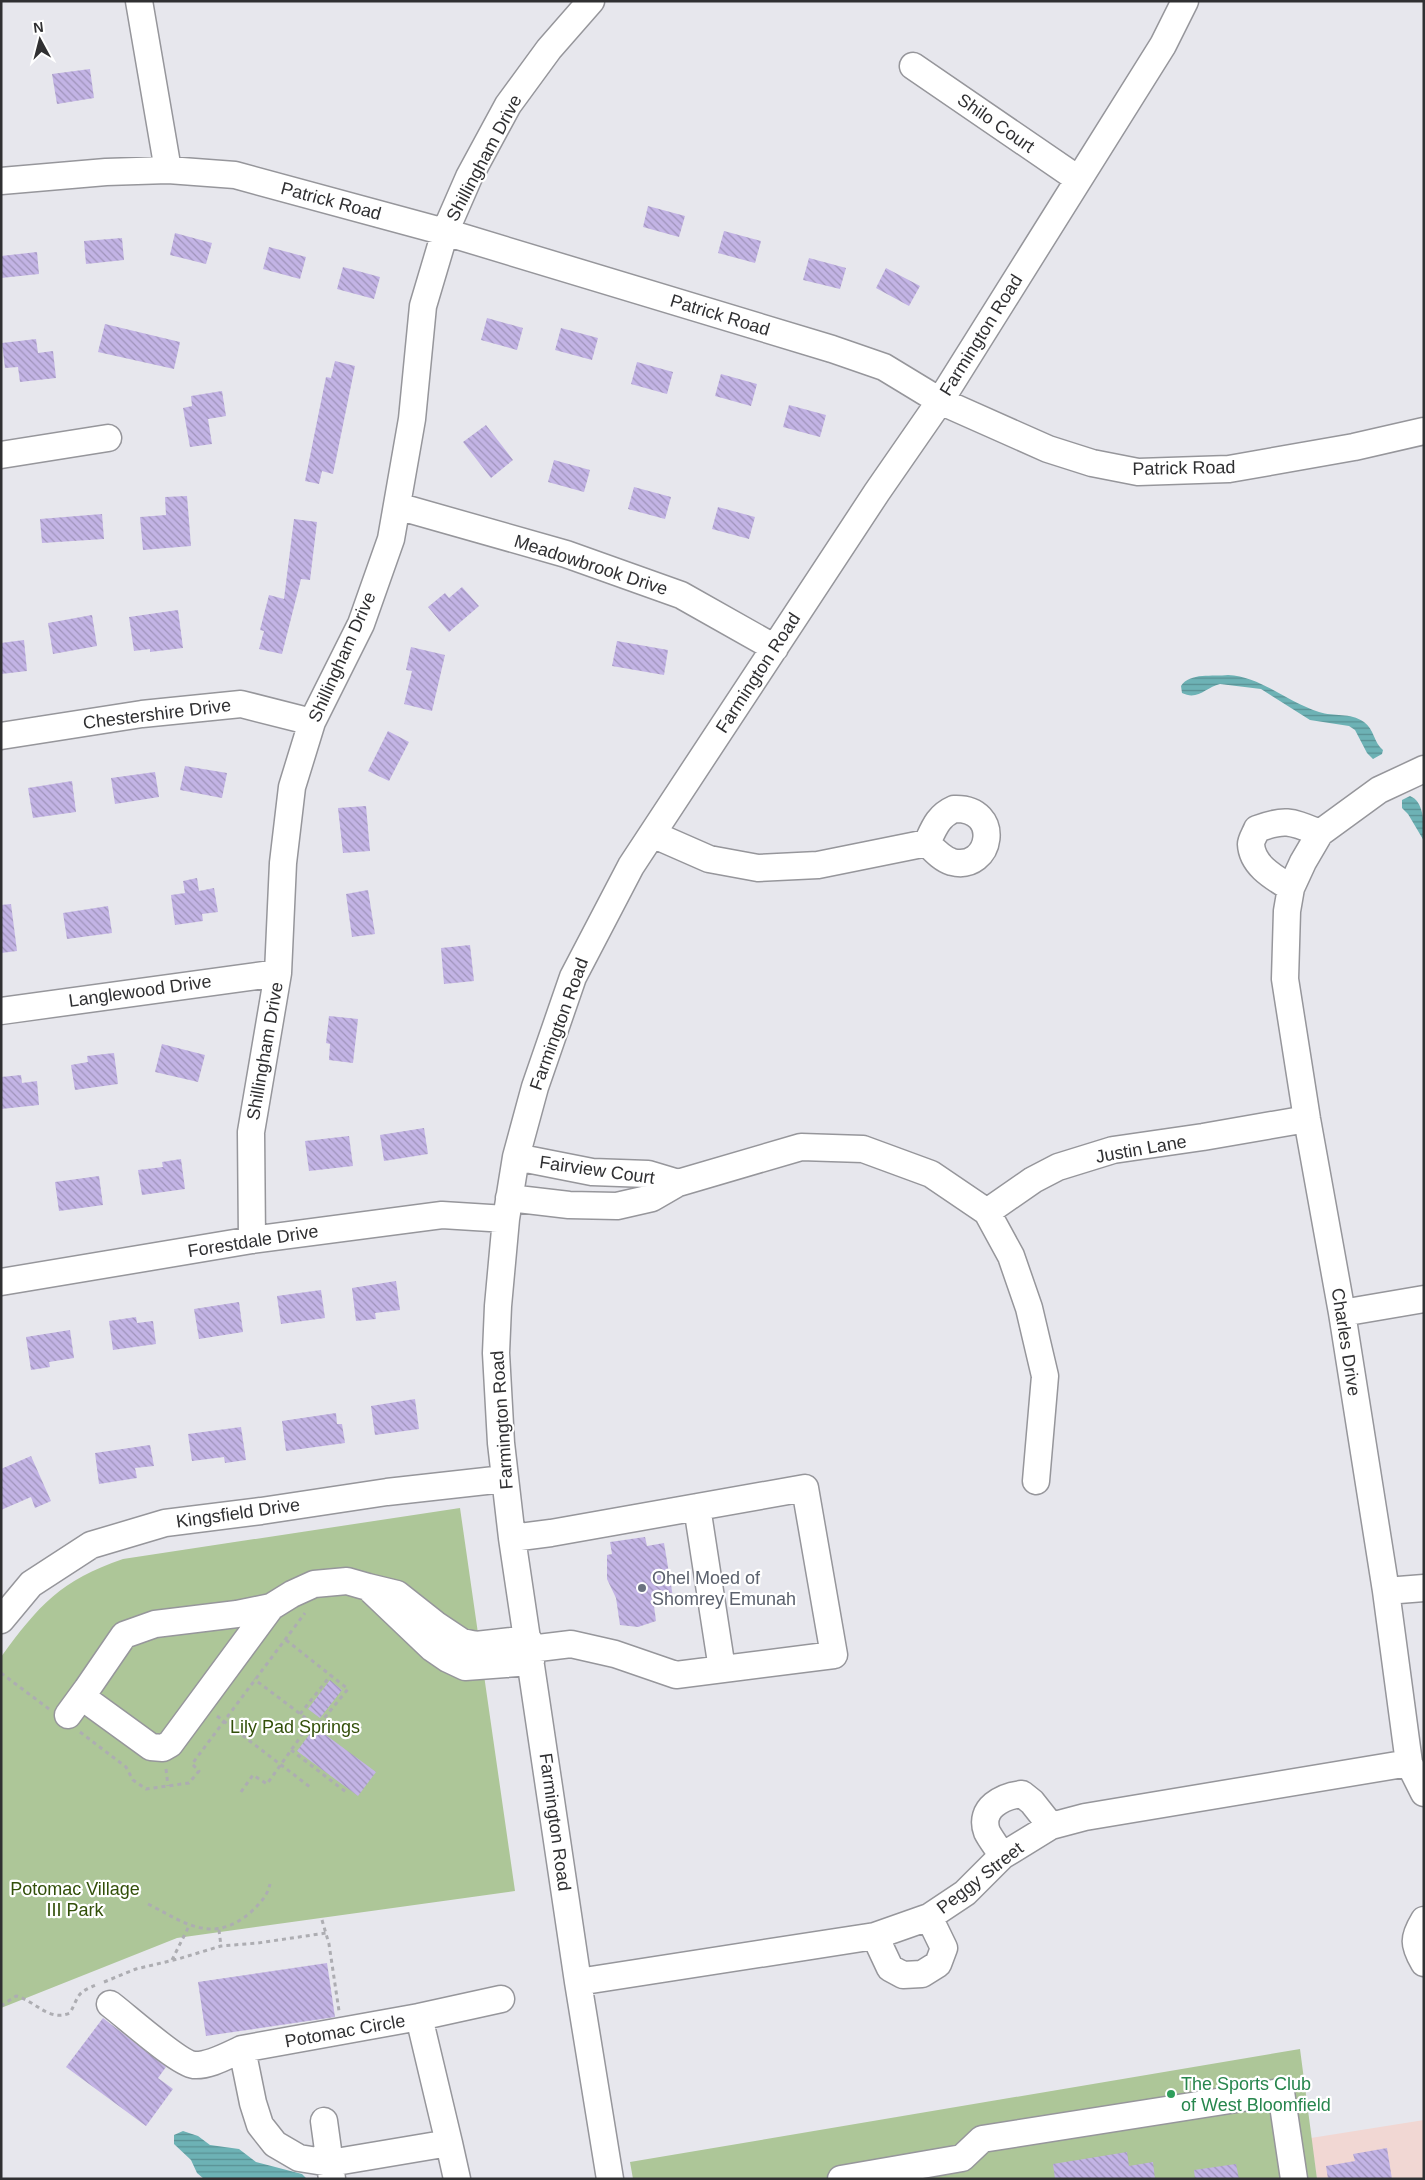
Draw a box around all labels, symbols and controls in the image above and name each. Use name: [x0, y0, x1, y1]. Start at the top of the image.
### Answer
north arrow: [15, 15, 65, 65]
text: N: [32, 19, 44, 36]
street label: Shilo Court: [954, 89, 1038, 157]
street label: Shillingham Drive: [442, 91, 526, 225]
street label: Patrick Road: [279, 178, 383, 224]
street label: Farmington Road: [936, 271, 1026, 399]
street label: Patrick Road: [668, 290, 772, 340]
street label: Patrick Road: [1132, 457, 1236, 479]
street label: Meadowbrook Drive: [512, 531, 670, 599]
street label: Shillingham Drive: [304, 589, 380, 725]
street label: Farmington Road: [712, 609, 804, 737]
street label: Chestershire Drive: [82, 695, 232, 733]
street label: Farmington Road: [526, 955, 592, 1093]
street label: Langlewood Drive: [67, 971, 213, 1011]
street label: Shillingham Drive: [243, 980, 287, 1122]
street label: Justin Lane: [1094, 1131, 1188, 1167]
street label: Fairview Court: [538, 1152, 656, 1188]
street label: Forestdale Drive: [186, 1221, 320, 1261]
street label: Charles Drive: [1328, 1287, 1364, 1397]
street label: Farmington Road: [487, 1350, 517, 1490]
street label: Kingsfield Drive: [175, 1494, 301, 1532]
place label: Ohel Moed of Shomrey Emunah: [652, 1568, 796, 1609]
marker: Ohel Moed of Shomrey Emunah: [636, 1582, 648, 1594]
park label: Lily Pad Springs: [230, 1717, 360, 1737]
street label: Farmington Road: [535, 1752, 575, 1892]
street label: Peggy Street: [933, 1838, 1027, 1918]
park label: Potomac Village III Park: [10, 1879, 140, 1920]
street label: Potomac Circle: [283, 2011, 407, 2051]
place label: The Sports Club of West Bloomfield: [1181, 2074, 1331, 2115]
marker: The Sports Club of West Bloomfield: [1165, 2088, 1177, 2100]

